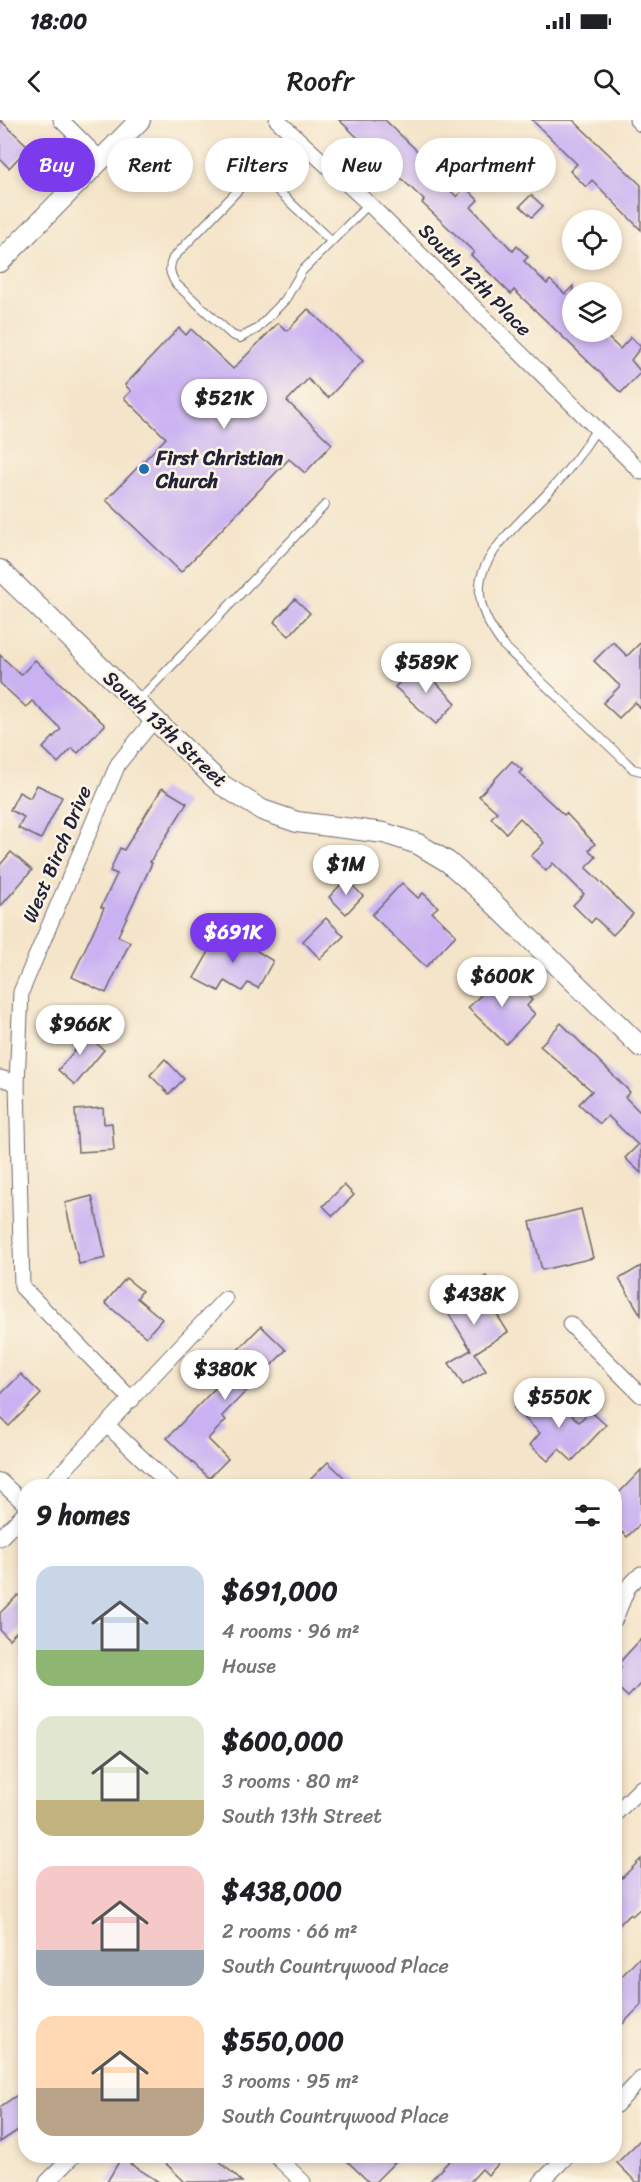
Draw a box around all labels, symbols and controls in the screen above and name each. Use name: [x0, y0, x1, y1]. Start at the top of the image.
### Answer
text: 18:00: [30, 2, 87, 41]
text: Roofr: [287, 57, 354, 105]
icon: back: [18, 65, 51, 98]
icon: search: [590, 65, 623, 98]
chip: Buy: [18, 138, 95, 192]
chip: Rent: [107, 138, 193, 192]
chip: Filters: [205, 138, 309, 192]
chip: New: [321, 138, 403, 192]
chip: Apartment: [415, 138, 556, 192]
map controls: [562, 210, 622, 342]
button: locate: [562, 210, 622, 270]
street label: South 12th Place: [410, 215, 540, 345]
button: layers: [562, 282, 622, 342]
pin: $521K: [182, 379, 266, 430]
text: $521K: [195, 381, 253, 416]
place label: First Christian Church: [155, 441, 283, 499]
marker: First Christian Church: [137, 462, 151, 476]
pin: $589K: [384, 643, 468, 694]
text: $589K: [395, 645, 457, 680]
street label: South 13th Street: [95, 662, 236, 797]
street label: West Birch Drive: [12, 780, 102, 928]
pin: $1M: [317, 845, 375, 896]
text: $1M: [327, 847, 365, 882]
pin: $691K: [191, 913, 275, 964]
text: $691K: [204, 915, 262, 950]
pin: $600K: [460, 957, 544, 1008]
text: $600K: [471, 959, 533, 994]
pin: $966K: [38, 1005, 122, 1056]
text: $966K: [50, 1007, 110, 1042]
pin: $438K: [432, 1275, 516, 1326]
text: $438K: [443, 1277, 505, 1312]
pin: $380K: [183, 1350, 267, 1401]
text: $380K: [194, 1352, 256, 1387]
pin: $550K: [517, 1378, 601, 1429]
text: $550K: [528, 1380, 590, 1415]
text: 9 homes: [36, 1492, 130, 1538]
icon: filters: [571, 1499, 604, 1532]
text: $691,000: [222, 1568, 338, 1614]
icon: home: [84, 1590, 156, 1662]
text: 4 rooms · 96 m²: [222, 1614, 360, 1649]
text: House: [222, 1649, 276, 1684]
text: $600,000: [222, 1718, 343, 1764]
icon: home: [84, 1740, 156, 1812]
text: 3 rooms · 80 m²: [222, 1764, 359, 1799]
text: South 13th Street: [222, 1799, 382, 1834]
text: $438,000: [222, 1868, 342, 1914]
icon: home: [84, 1890, 156, 1962]
text: 2 rooms · 66 m²: [222, 1914, 358, 1949]
text: South Countrywood Place: [222, 1949, 449, 1984]
text: $550,000: [222, 2018, 344, 2064]
icon: home: [84, 2040, 156, 2112]
text: 3 rooms · 95 m²: [222, 2064, 359, 2099]
text: South Countrywood Place: [222, 2099, 449, 2134]

